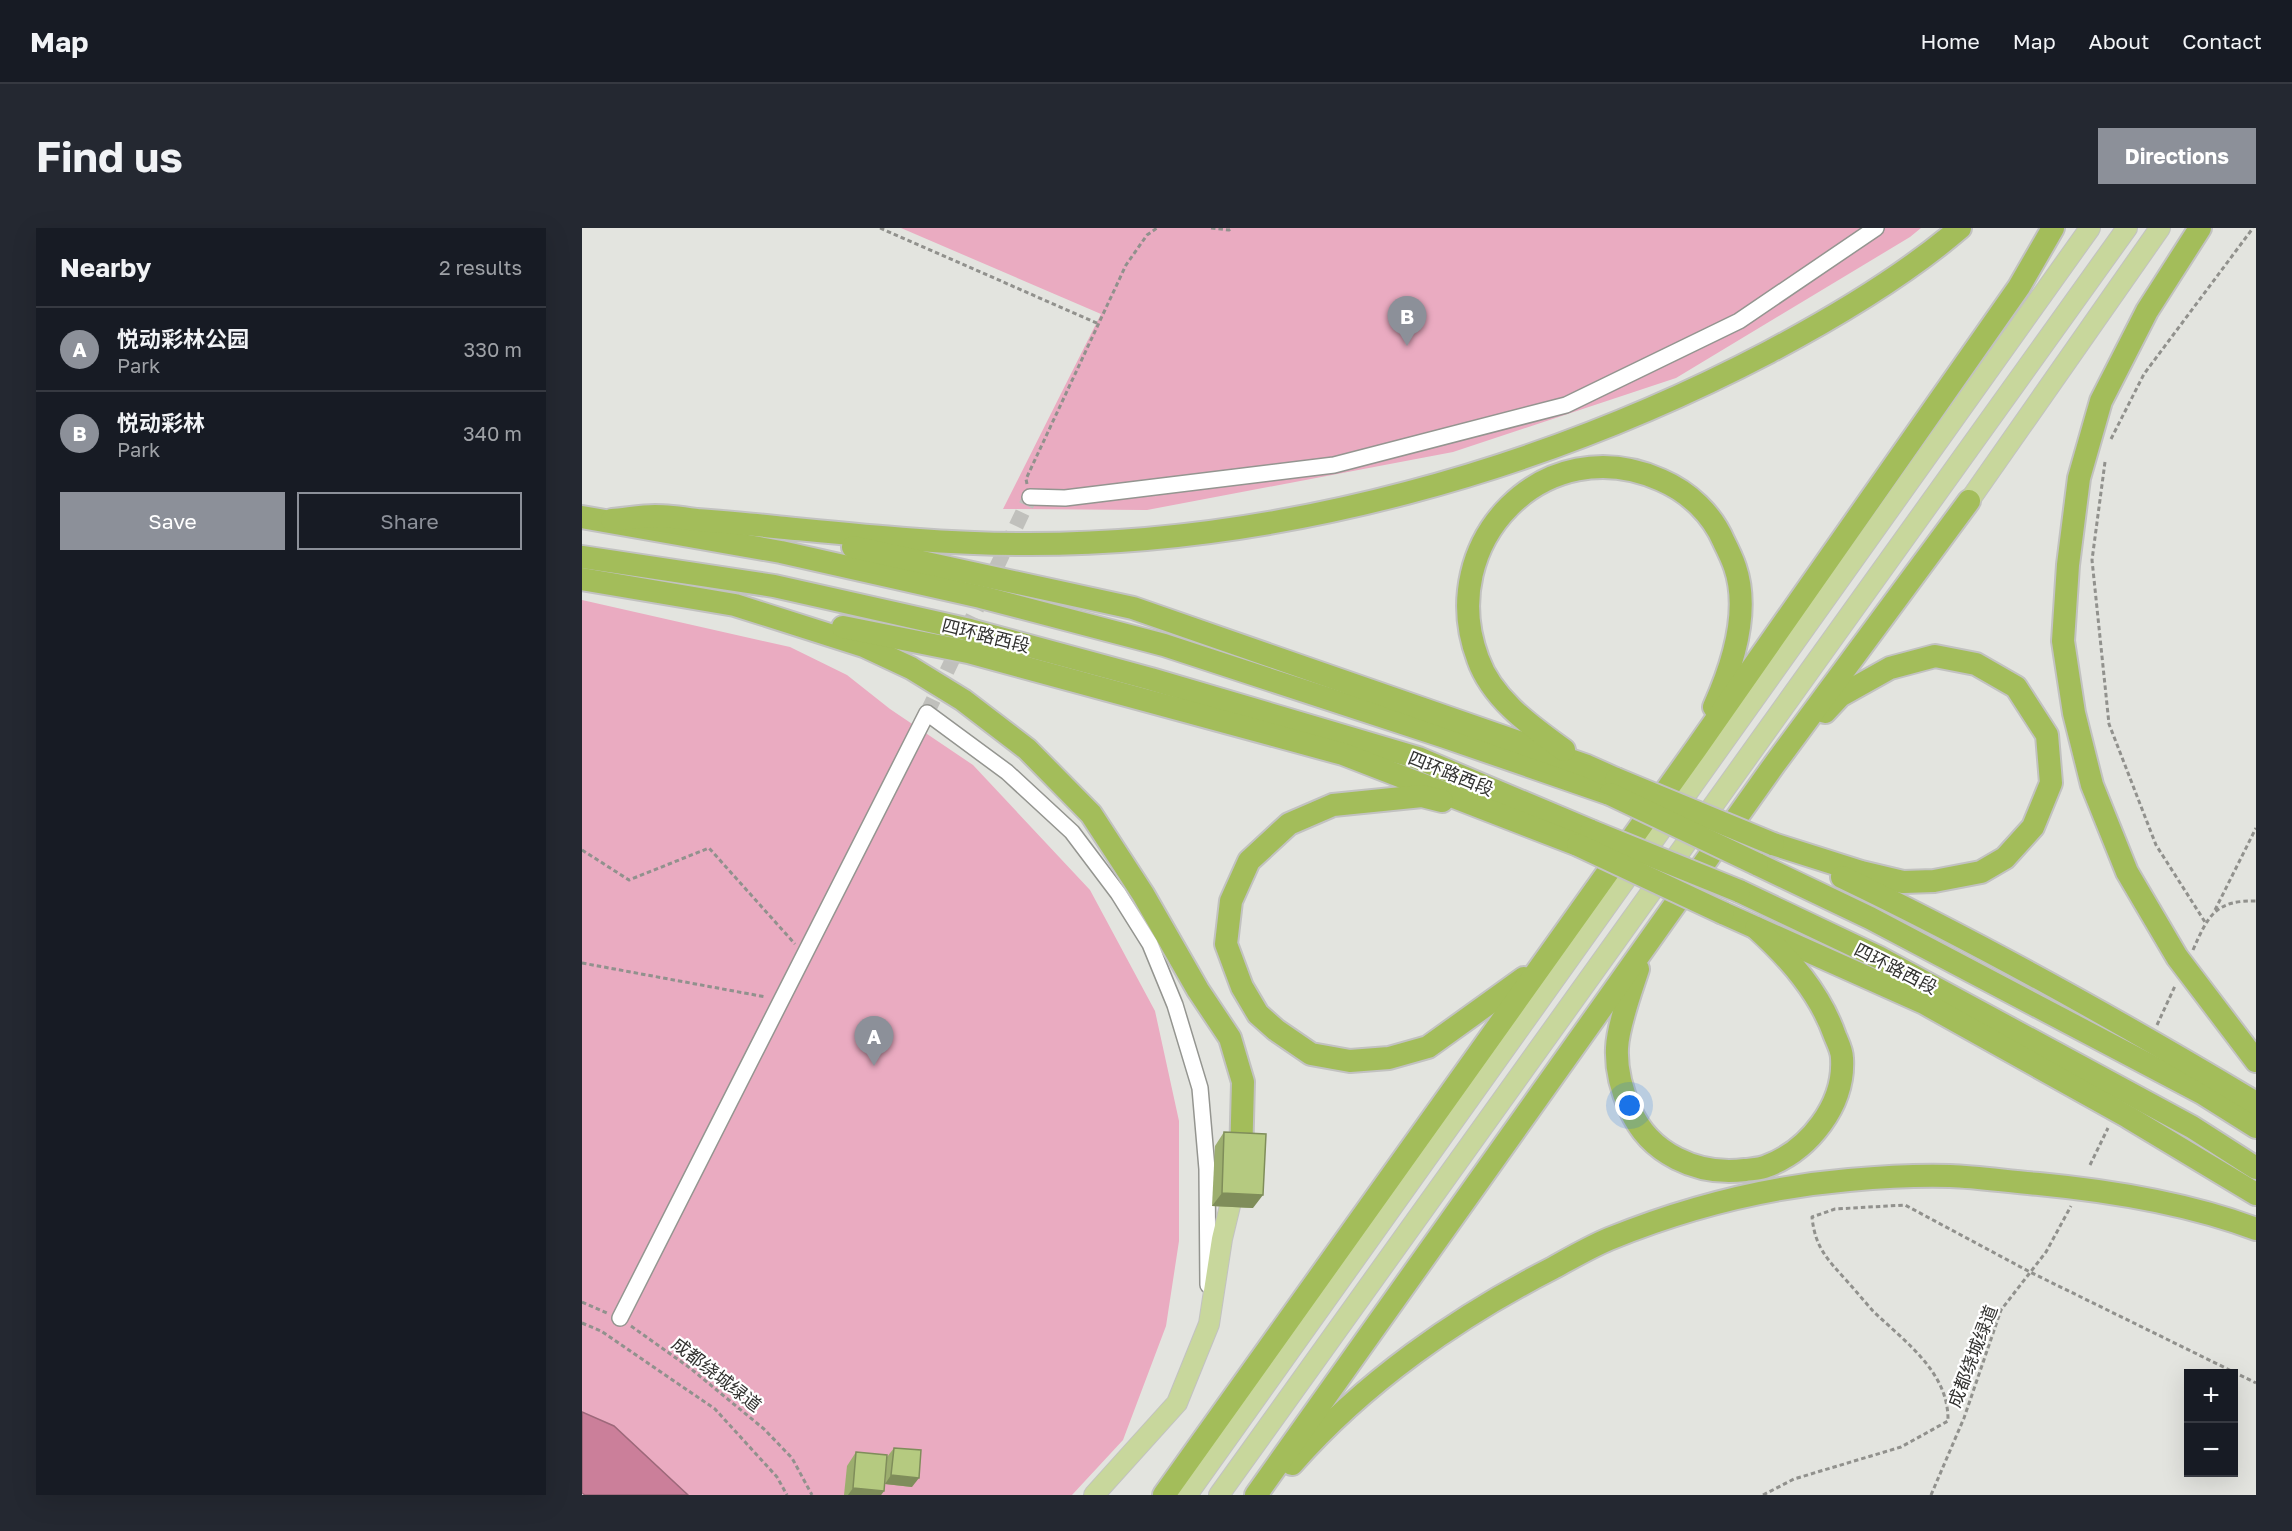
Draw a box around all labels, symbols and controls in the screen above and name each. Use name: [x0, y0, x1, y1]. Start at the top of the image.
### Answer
text: Map: [30, 25, 88, 58]
text: Home: [1920, 28, 1980, 54]
text: Map: [2013, 28, 2056, 54]
text: About: [2089, 28, 2149, 54]
text: Contact: [2182, 28, 2262, 54]
button: Directions: [2098, 128, 2256, 184]
text: Find us: [36, 131, 183, 181]
text: Nearby: [60, 252, 151, 283]
text: 2 results: [439, 255, 522, 279]
pin: B: [1388, 296, 1426, 346]
text: 悦动彩林公园: [117, 325, 249, 352]
text: A: [72, 337, 87, 361]
text: 330 m: [464, 337, 522, 361]
text: Park: [117, 353, 160, 377]
text: 悦动彩林: [117, 409, 205, 436]
text: B: [72, 421, 87, 445]
text: 340 m: [463, 421, 522, 445]
text: Park: [117, 437, 160, 461]
button: Save: [60, 492, 285, 550]
button: Share: [297, 492, 522, 550]
street label: 四环路西段: [940, 613, 1032, 657]
street label: 四环路西段: [1405, 746, 1497, 800]
street label: 四环路西段: [1851, 938, 1941, 998]
pin: A: [854, 1016, 894, 1066]
your location: [1615, 1091, 1644, 1120]
street label: 成都绕城绿道: [1942, 1302, 2002, 1410]
street label: 成都绕城绿道: [668, 1332, 766, 1416]
map controls: [2184, 1369, 2238, 1477]
button: +: [2184, 1369, 2238, 1423]
button: −: [2184, 1423, 2238, 1477]

